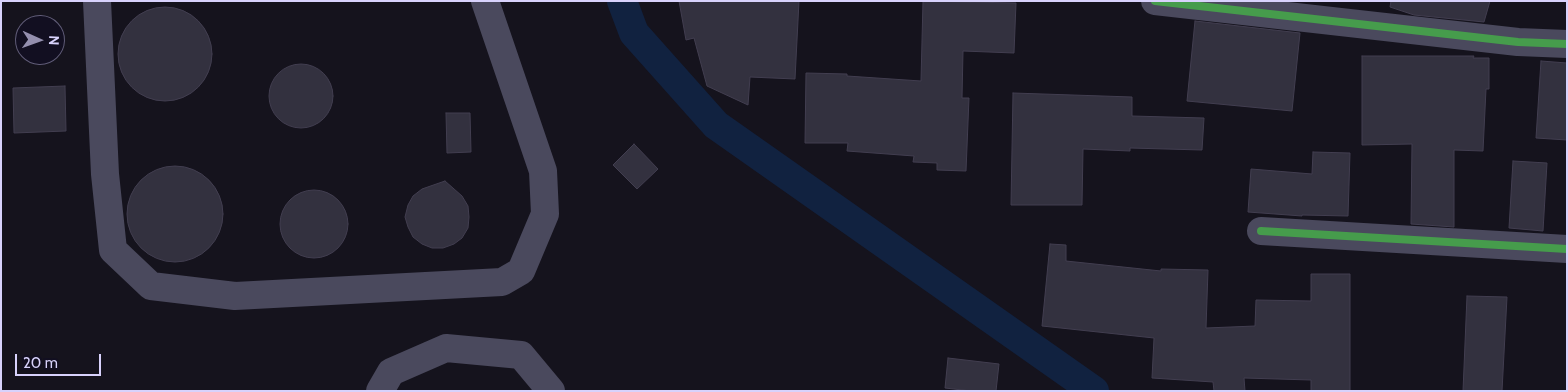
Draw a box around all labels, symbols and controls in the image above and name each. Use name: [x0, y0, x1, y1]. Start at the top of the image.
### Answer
north arrow: [15, 15, 65, 65]
text: N: [45, 35, 63, 46]
scale bar: [18, 344, 104, 376]
text: 20 m: [23, 354, 58, 372]

